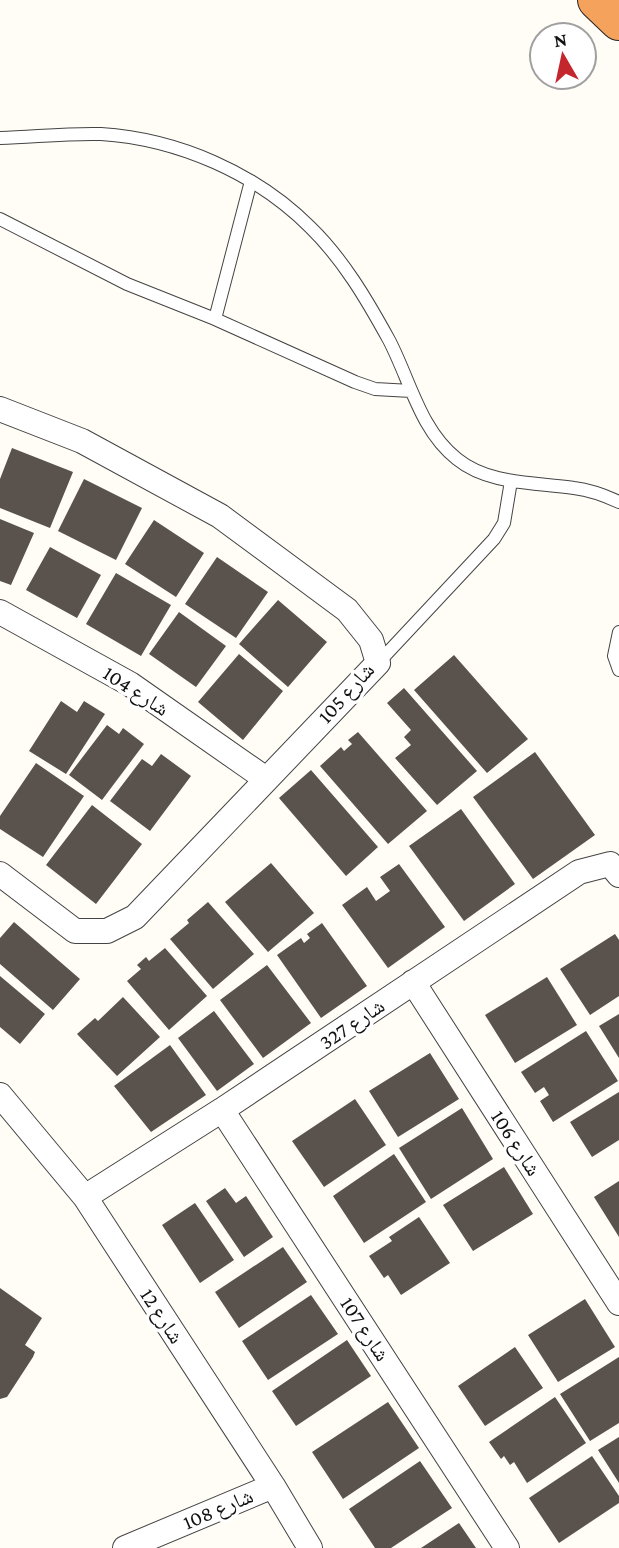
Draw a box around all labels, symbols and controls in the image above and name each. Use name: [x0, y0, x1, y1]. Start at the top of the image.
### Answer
north arrow: [528, 21, 598, 91]
text: N: [552, 28, 569, 51]
street label: شارع 105: [313, 658, 380, 729]
street label: شارع 104: [98, 661, 173, 722]
street label: شارع 327: [315, 994, 390, 1055]
street label: شارع 106: [485, 1106, 546, 1181]
street label: شارع 12: [135, 1284, 189, 1349]
street label: شارع 107: [335, 1292, 395, 1366]
street label: شارع 108: [179, 1483, 257, 1535]

